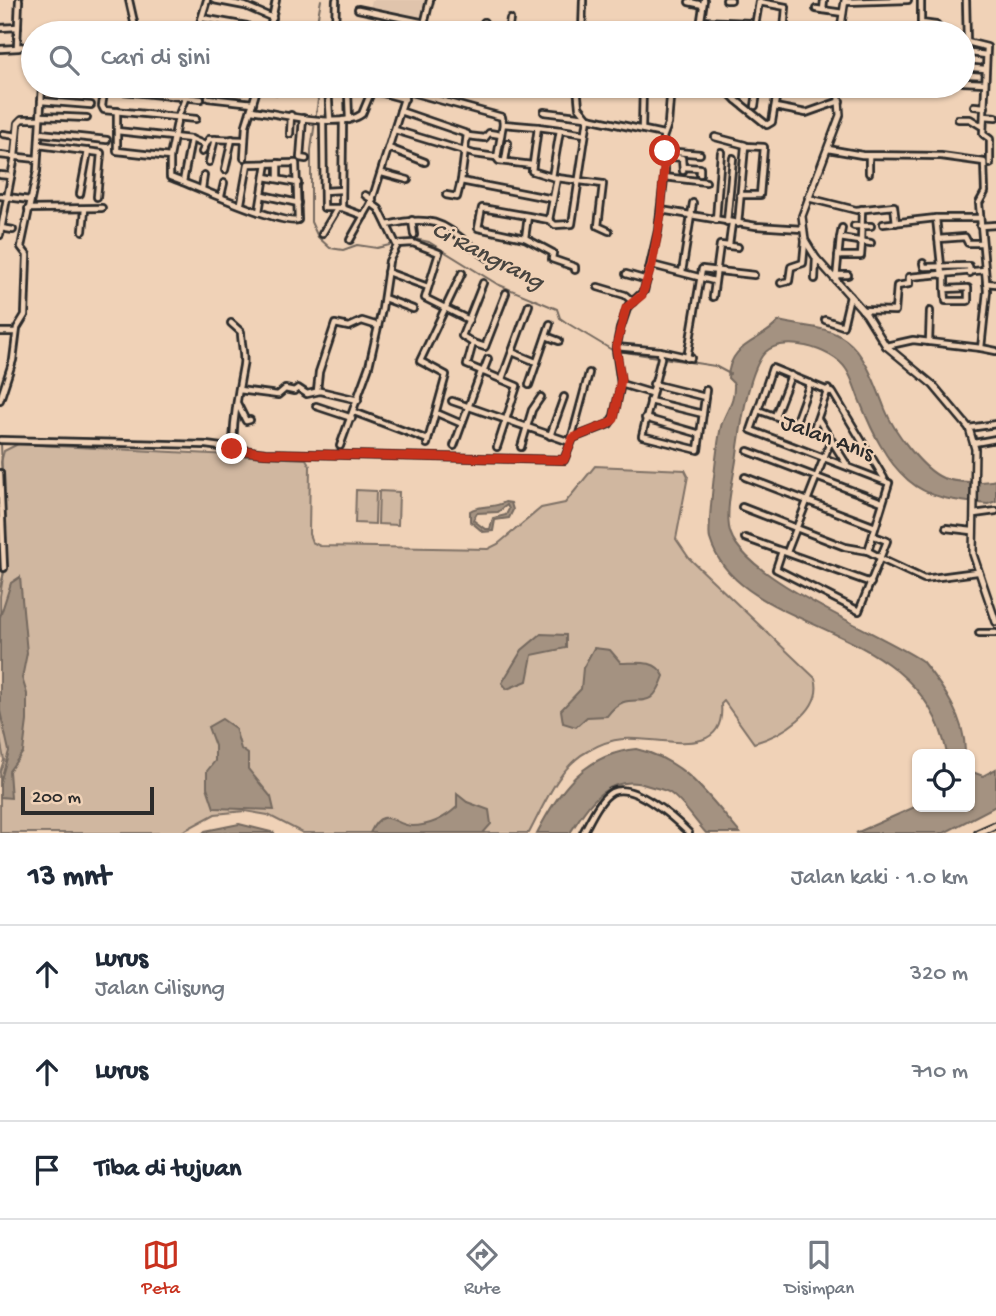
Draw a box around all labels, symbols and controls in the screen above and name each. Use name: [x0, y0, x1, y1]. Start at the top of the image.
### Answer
search box: [21, 21, 975, 98]
icon: search: [45, 41, 83, 79]
text: Cari di sini: [101, 44, 211, 75]
route start: [649, 135, 680, 166]
water label: Ci Rangrang: [426, 216, 549, 298]
street label: Jalan Anis: [777, 410, 878, 468]
route end: [216, 433, 247, 464]
map controls: [912, 749, 975, 812]
button: locate: [912, 749, 975, 812]
scale bar: [21, 784, 154, 816]
text: 200 m: [32, 787, 81, 810]
text: 13 mnt: [28, 861, 111, 896]
text: Jalan kaki · 1.0 km: [791, 865, 968, 892]
text: Lurus: [95, 945, 148, 976]
icon: ahead: [28, 955, 66, 993]
text: 320 m: [910, 961, 968, 988]
text: Jalan Cilisung: [95, 976, 225, 1003]
icon: ahead: [28, 1053, 66, 1091]
text: Lurus: [95, 1057, 148, 1088]
text: 710 m: [912, 1059, 968, 1086]
icon: arrive: [28, 1151, 66, 1189]
text: Tiba di tujuan: [95, 1155, 241, 1186]
tab: Peta: [142, 1236, 180, 1301]
tab: Rute: [463, 1236, 501, 1301]
tab: Disimpan: [784, 1236, 854, 1301]

